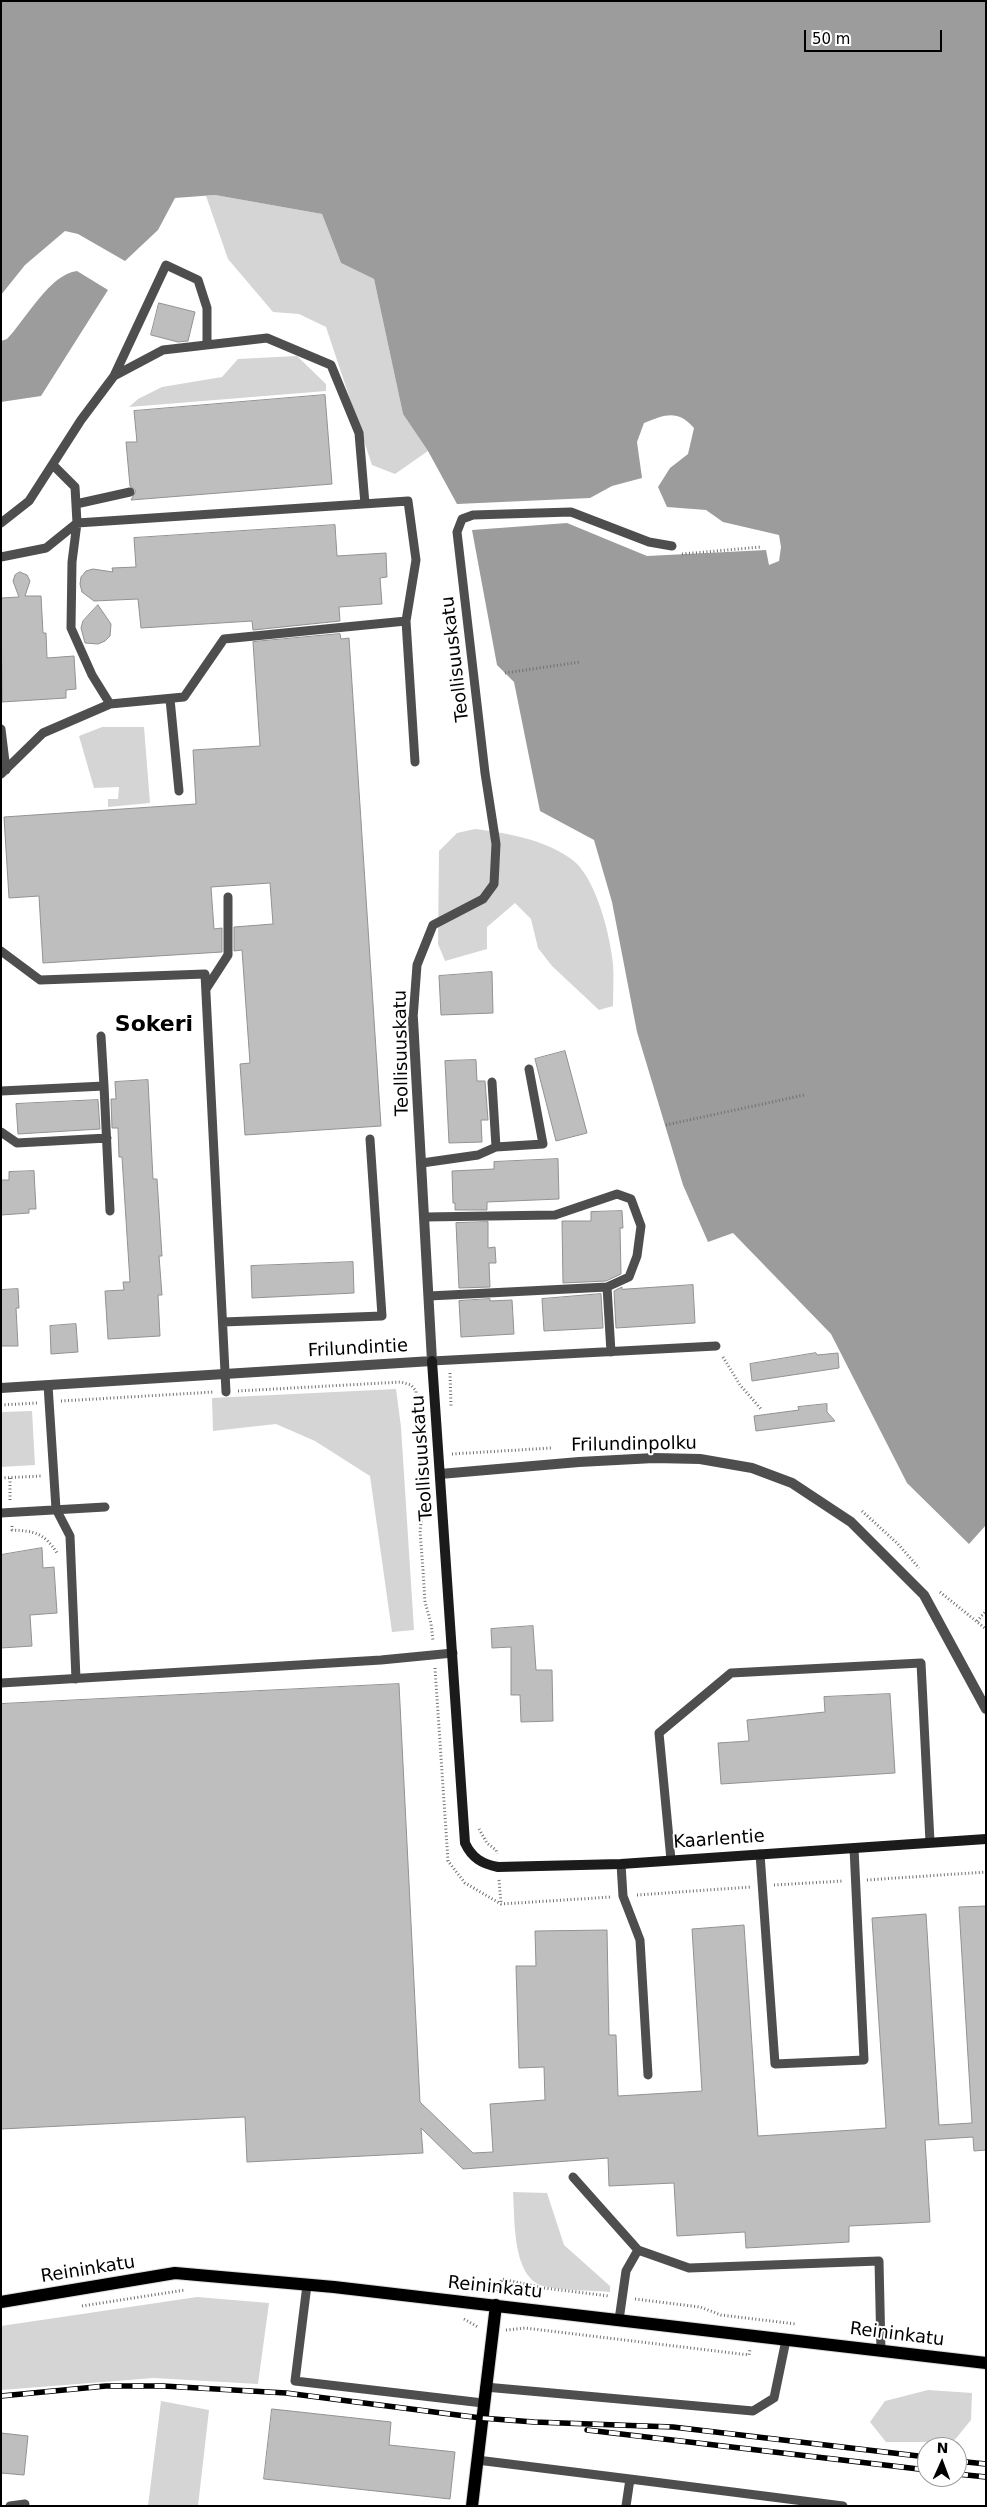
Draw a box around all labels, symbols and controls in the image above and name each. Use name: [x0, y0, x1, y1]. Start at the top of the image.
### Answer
scale bar: [807, 20, 944, 52]
text: 50 m: [812, 30, 850, 48]
street label: Teollisuuskatu: [438, 595, 474, 723]
street label: Teollisuuskatu: [390, 990, 414, 1116]
district label: Sokeri: [115, 1012, 193, 1038]
street label: Frilundintie: [307, 1336, 409, 1362]
street label: Teollisuuskatu: [408, 1394, 438, 1522]
street label: Frilundinpolku: [571, 1433, 697, 1457]
street label: Kaarlentie: [673, 1826, 765, 1854]
street label: Reininkatu: [39, 2252, 137, 2288]
street label: Reininkatu: [447, 2272, 543, 2304]
street label: Reininkatu: [848, 2318, 946, 2352]
north arrow: [917, 2437, 967, 2487]
text: N: [936, 2440, 949, 2456]

